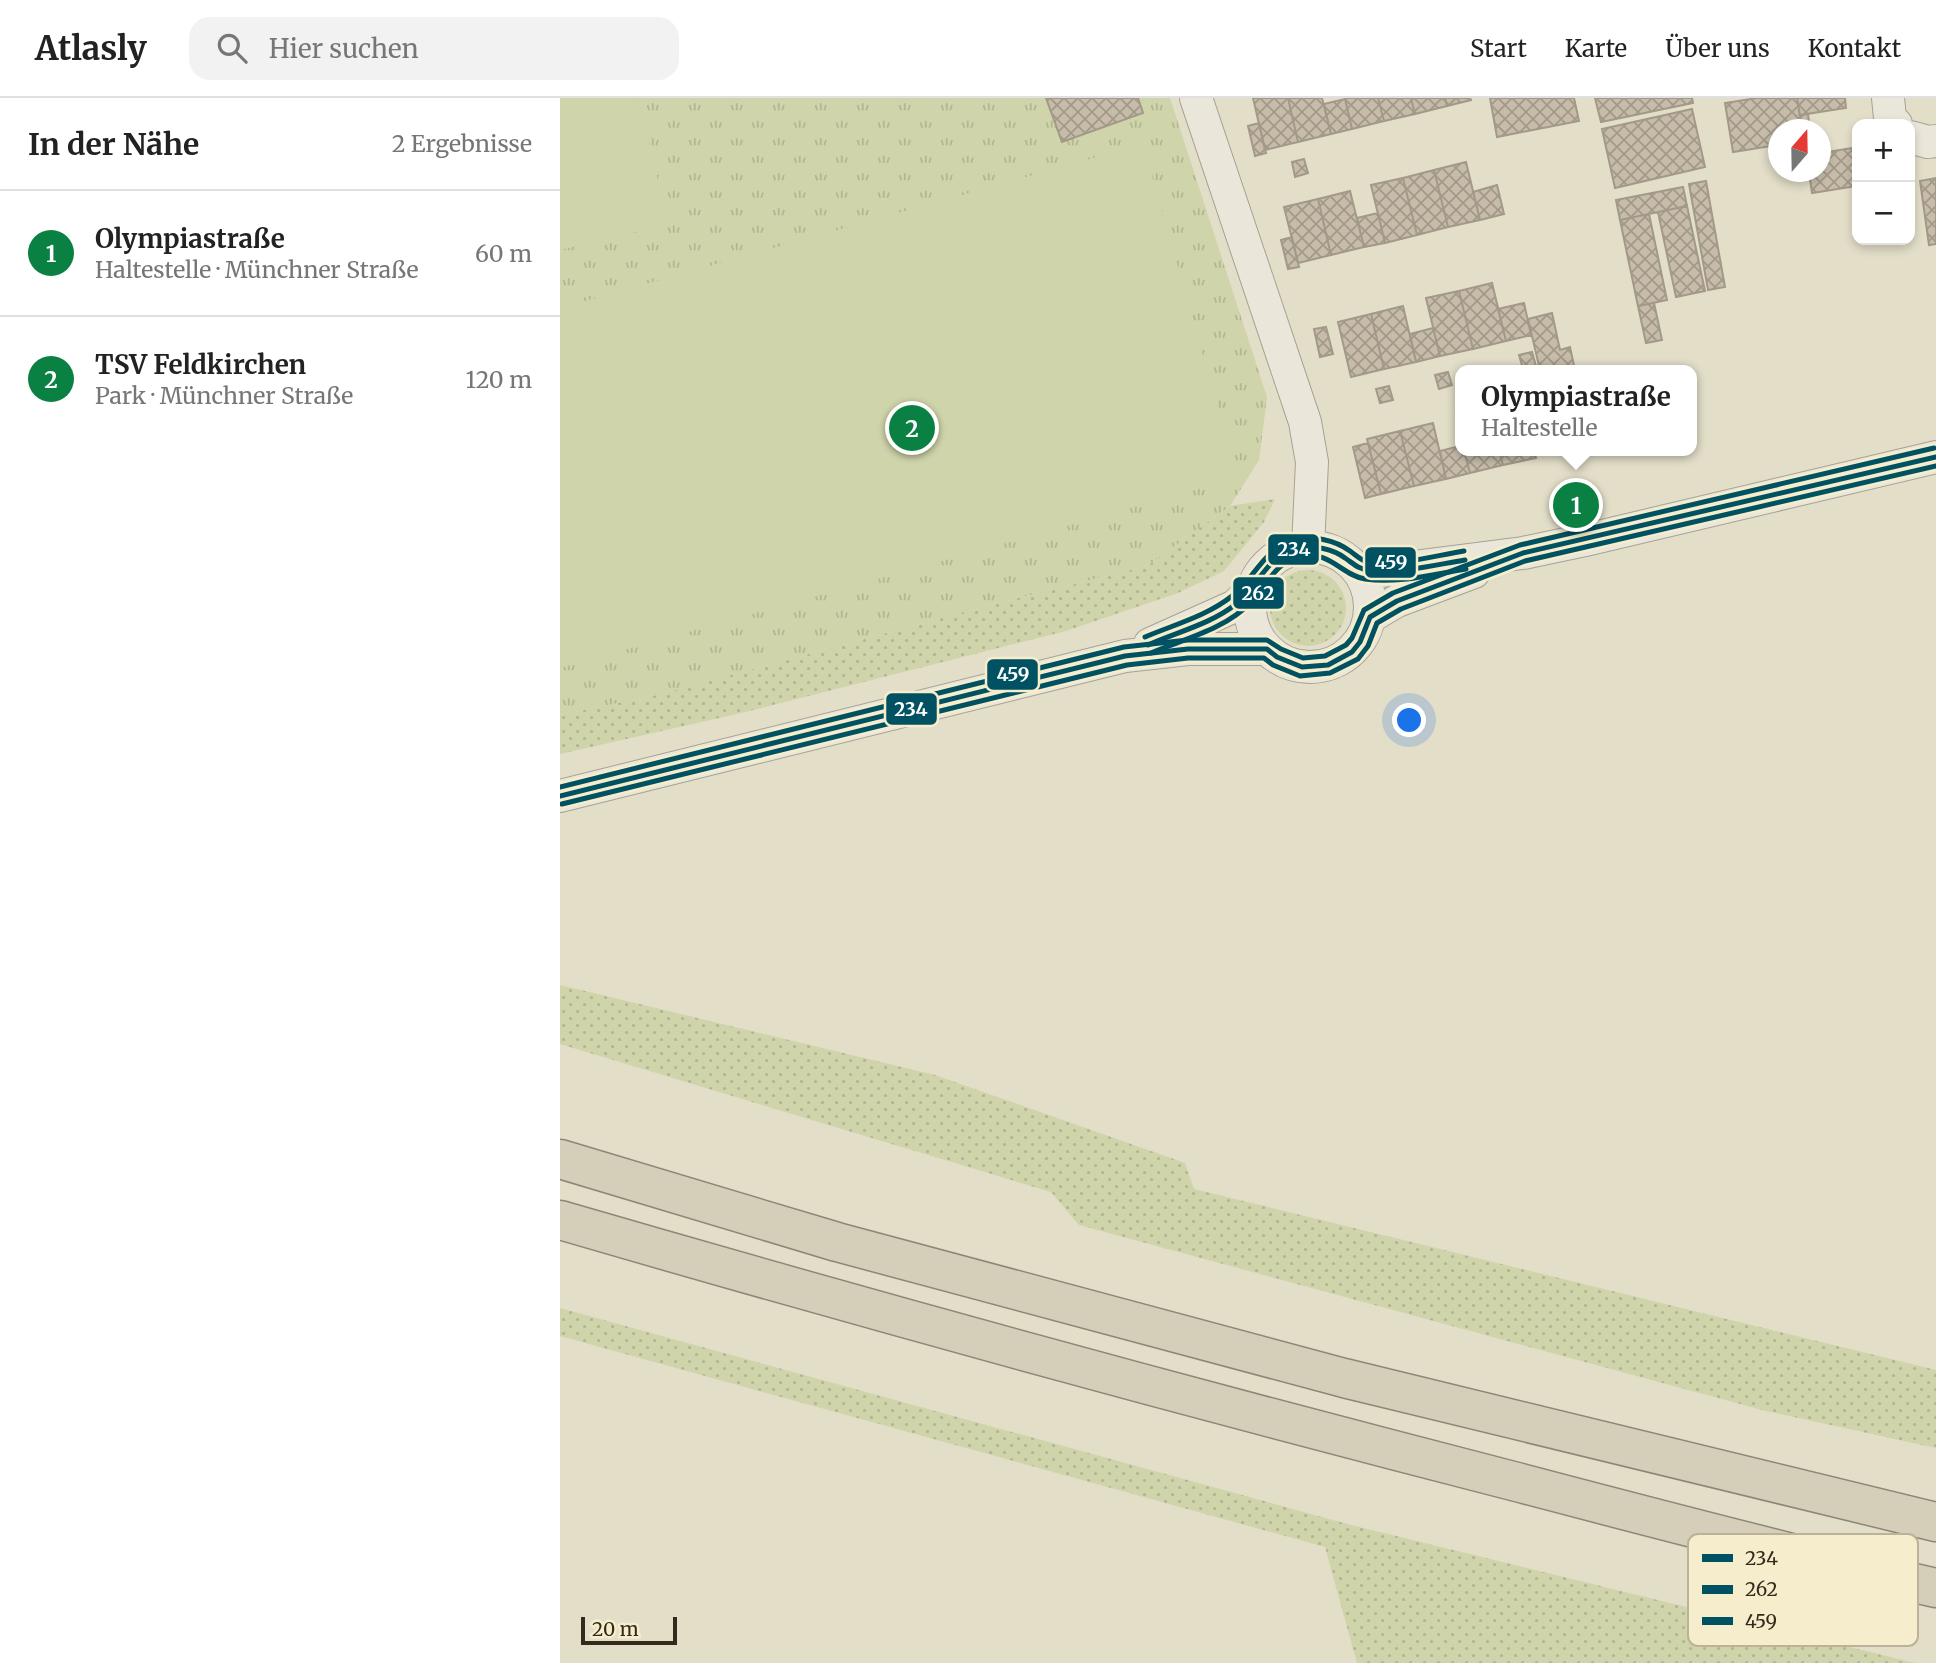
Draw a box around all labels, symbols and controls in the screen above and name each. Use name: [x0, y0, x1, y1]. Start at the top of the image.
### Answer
search box: [189, 17, 679, 80]
text: Atlasly: [35, 28, 147, 69]
icon: search: [213, 29, 251, 67]
text: Hier suchen: [269, 32, 419, 65]
text: Start: [1470, 33, 1527, 64]
text: Karte: [1565, 33, 1627, 64]
text: Über uns: [1665, 33, 1770, 64]
text: Kontakt: [1808, 33, 1901, 64]
north arrow: [1768, 119, 1831, 182]
map controls: [1852, 119, 1915, 245]
button: +: [1852, 119, 1915, 182]
text: In der Nähe: [28, 125, 199, 163]
text: 2 Ergebnisse: [392, 129, 532, 158]
button: −: [1852, 182, 1915, 245]
text: Olympiastraße: [95, 222, 285, 255]
text: 1: [46, 239, 56, 268]
text: 60 m: [475, 239, 532, 268]
text: Haltestelle · Münchner Straße: [95, 255, 419, 284]
text: TSV Feldkirchen: [95, 348, 306, 381]
text: 2: [44, 365, 58, 394]
text: 120 m: [466, 365, 532, 394]
popup: [1455, 365, 1697, 456]
text: Olympiastraße: [1481, 380, 1671, 413]
text: Park · Münchner Straße: [95, 381, 353, 410]
pin: 2: [889, 402, 935, 454]
text: Haltestelle: [1481, 413, 1597, 442]
pin: 1: [1553, 479, 1599, 531]
line badge: 234: [1267, 533, 1320, 566]
text: 234: [1277, 537, 1311, 561]
line badge: 459: [1364, 546, 1417, 579]
text: 459: [1374, 550, 1408, 574]
line badge: 262: [1232, 576, 1285, 610]
text: 262: [1241, 581, 1275, 605]
line badge: 459: [986, 658, 1039, 691]
text: 459: [996, 662, 1030, 686]
line badge: 234: [885, 692, 938, 726]
text: 234: [894, 697, 928, 721]
your location: [1392, 703, 1426, 737]
legend: [1688, 1534, 1918, 1646]
text: 234: [1745, 1546, 1778, 1570]
text: 262: [1745, 1577, 1778, 1601]
text: 459: [1745, 1609, 1777, 1633]
scale bar: [581, 1614, 677, 1646]
text: 20 m: [592, 1617, 639, 1641]

